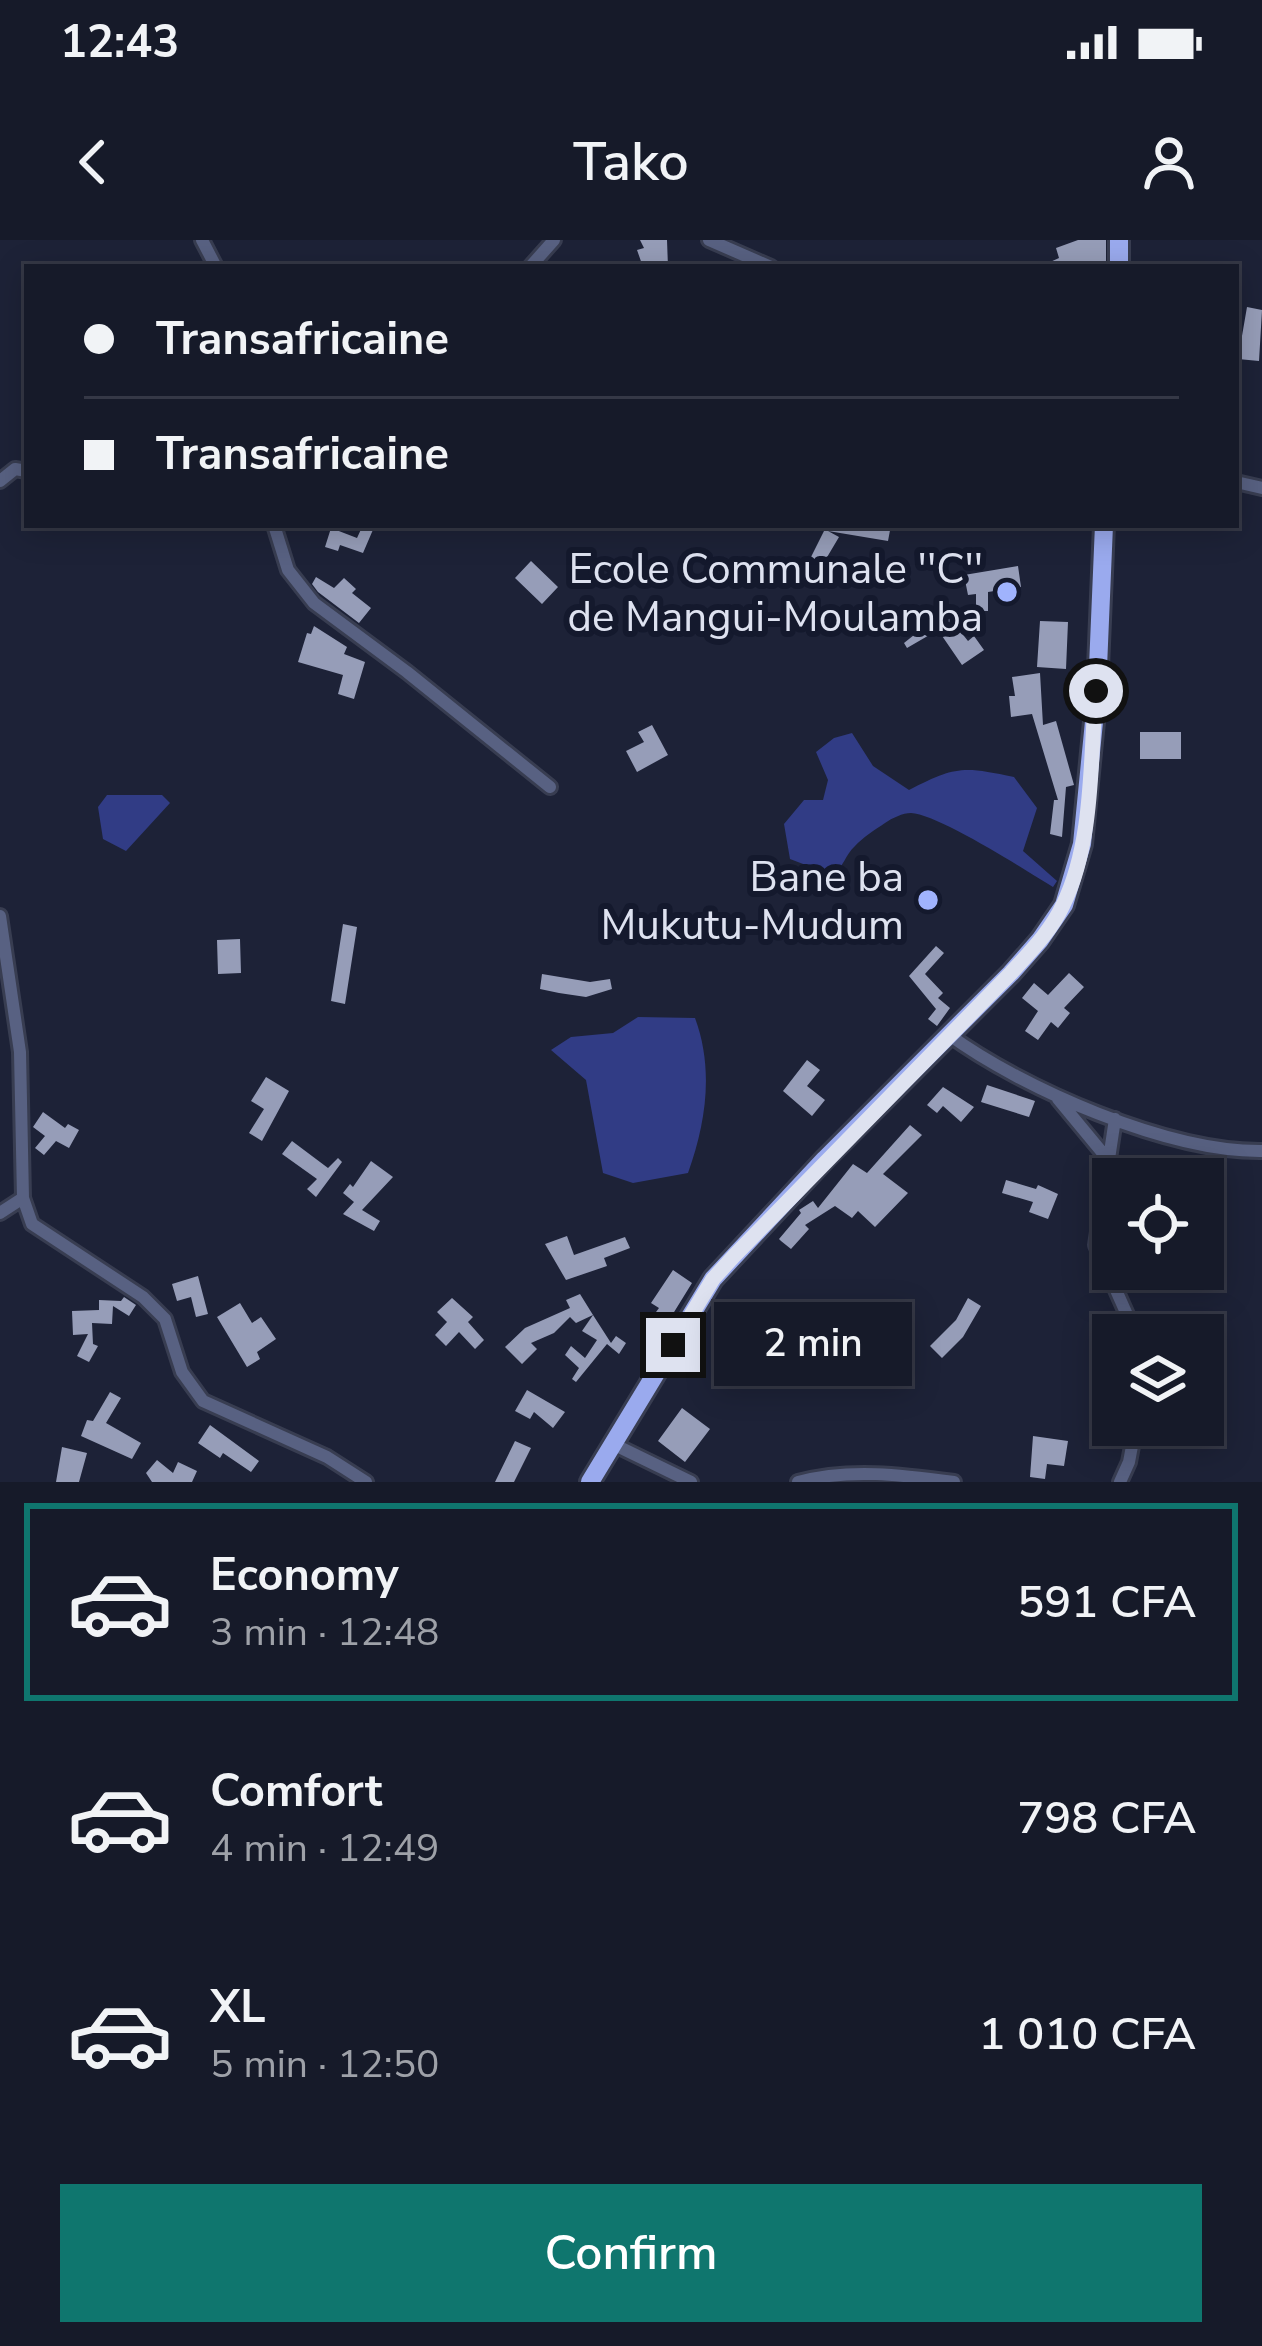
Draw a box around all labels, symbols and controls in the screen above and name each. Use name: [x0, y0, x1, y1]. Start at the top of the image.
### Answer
text: 12:43: [60, 12, 179, 73]
text: Tako: [573, 125, 689, 199]
icon: back: [60, 129, 126, 195]
icon: person: [1136, 129, 1202, 195]
text: Transafricaine: [156, 309, 449, 370]
text: Transafricaine: [156, 424, 449, 485]
place label: Ecole Communale ''C'' de Mangui-Moulamba: [567, 541, 983, 646]
marker: Ecole Communale ''C'' de Mangui-Moulamba: [994, 579, 1020, 605]
route start: [1069, 664, 1123, 718]
place label: Bane ba Mukutu-Mudum: [600, 849, 904, 954]
marker: Bane ba Mukutu-Mudum: [915, 887, 941, 913]
map controls: [1092, 1158, 1224, 1446]
button: locate: [1092, 1158, 1224, 1290]
callout: 2 min: [715, 1303, 913, 1387]
button: layers: [1092, 1314, 1224, 1446]
text: 2 min: [763, 1317, 863, 1370]
route end: [646, 1318, 700, 1372]
text: Economy: [210, 1545, 399, 1606]
icon: car: [66, 1548, 174, 1656]
text: 591 CFA: [1017, 1572, 1196, 1633]
text: 3 min · 12:48: [210, 1606, 439, 1659]
text: Comfort: [210, 1761, 382, 1822]
icon: car: [66, 1764, 174, 1872]
text: 798 CFA: [1017, 1788, 1196, 1849]
text: 4 min · 12:49: [210, 1822, 439, 1875]
text: XL: [210, 1977, 266, 2038]
icon: car: [66, 1980, 174, 2088]
text: 1 010 CFA: [978, 2004, 1196, 2065]
text: 5 min · 12:50: [210, 2038, 439, 2091]
button: Confirm: [60, 2184, 1202, 2322]

